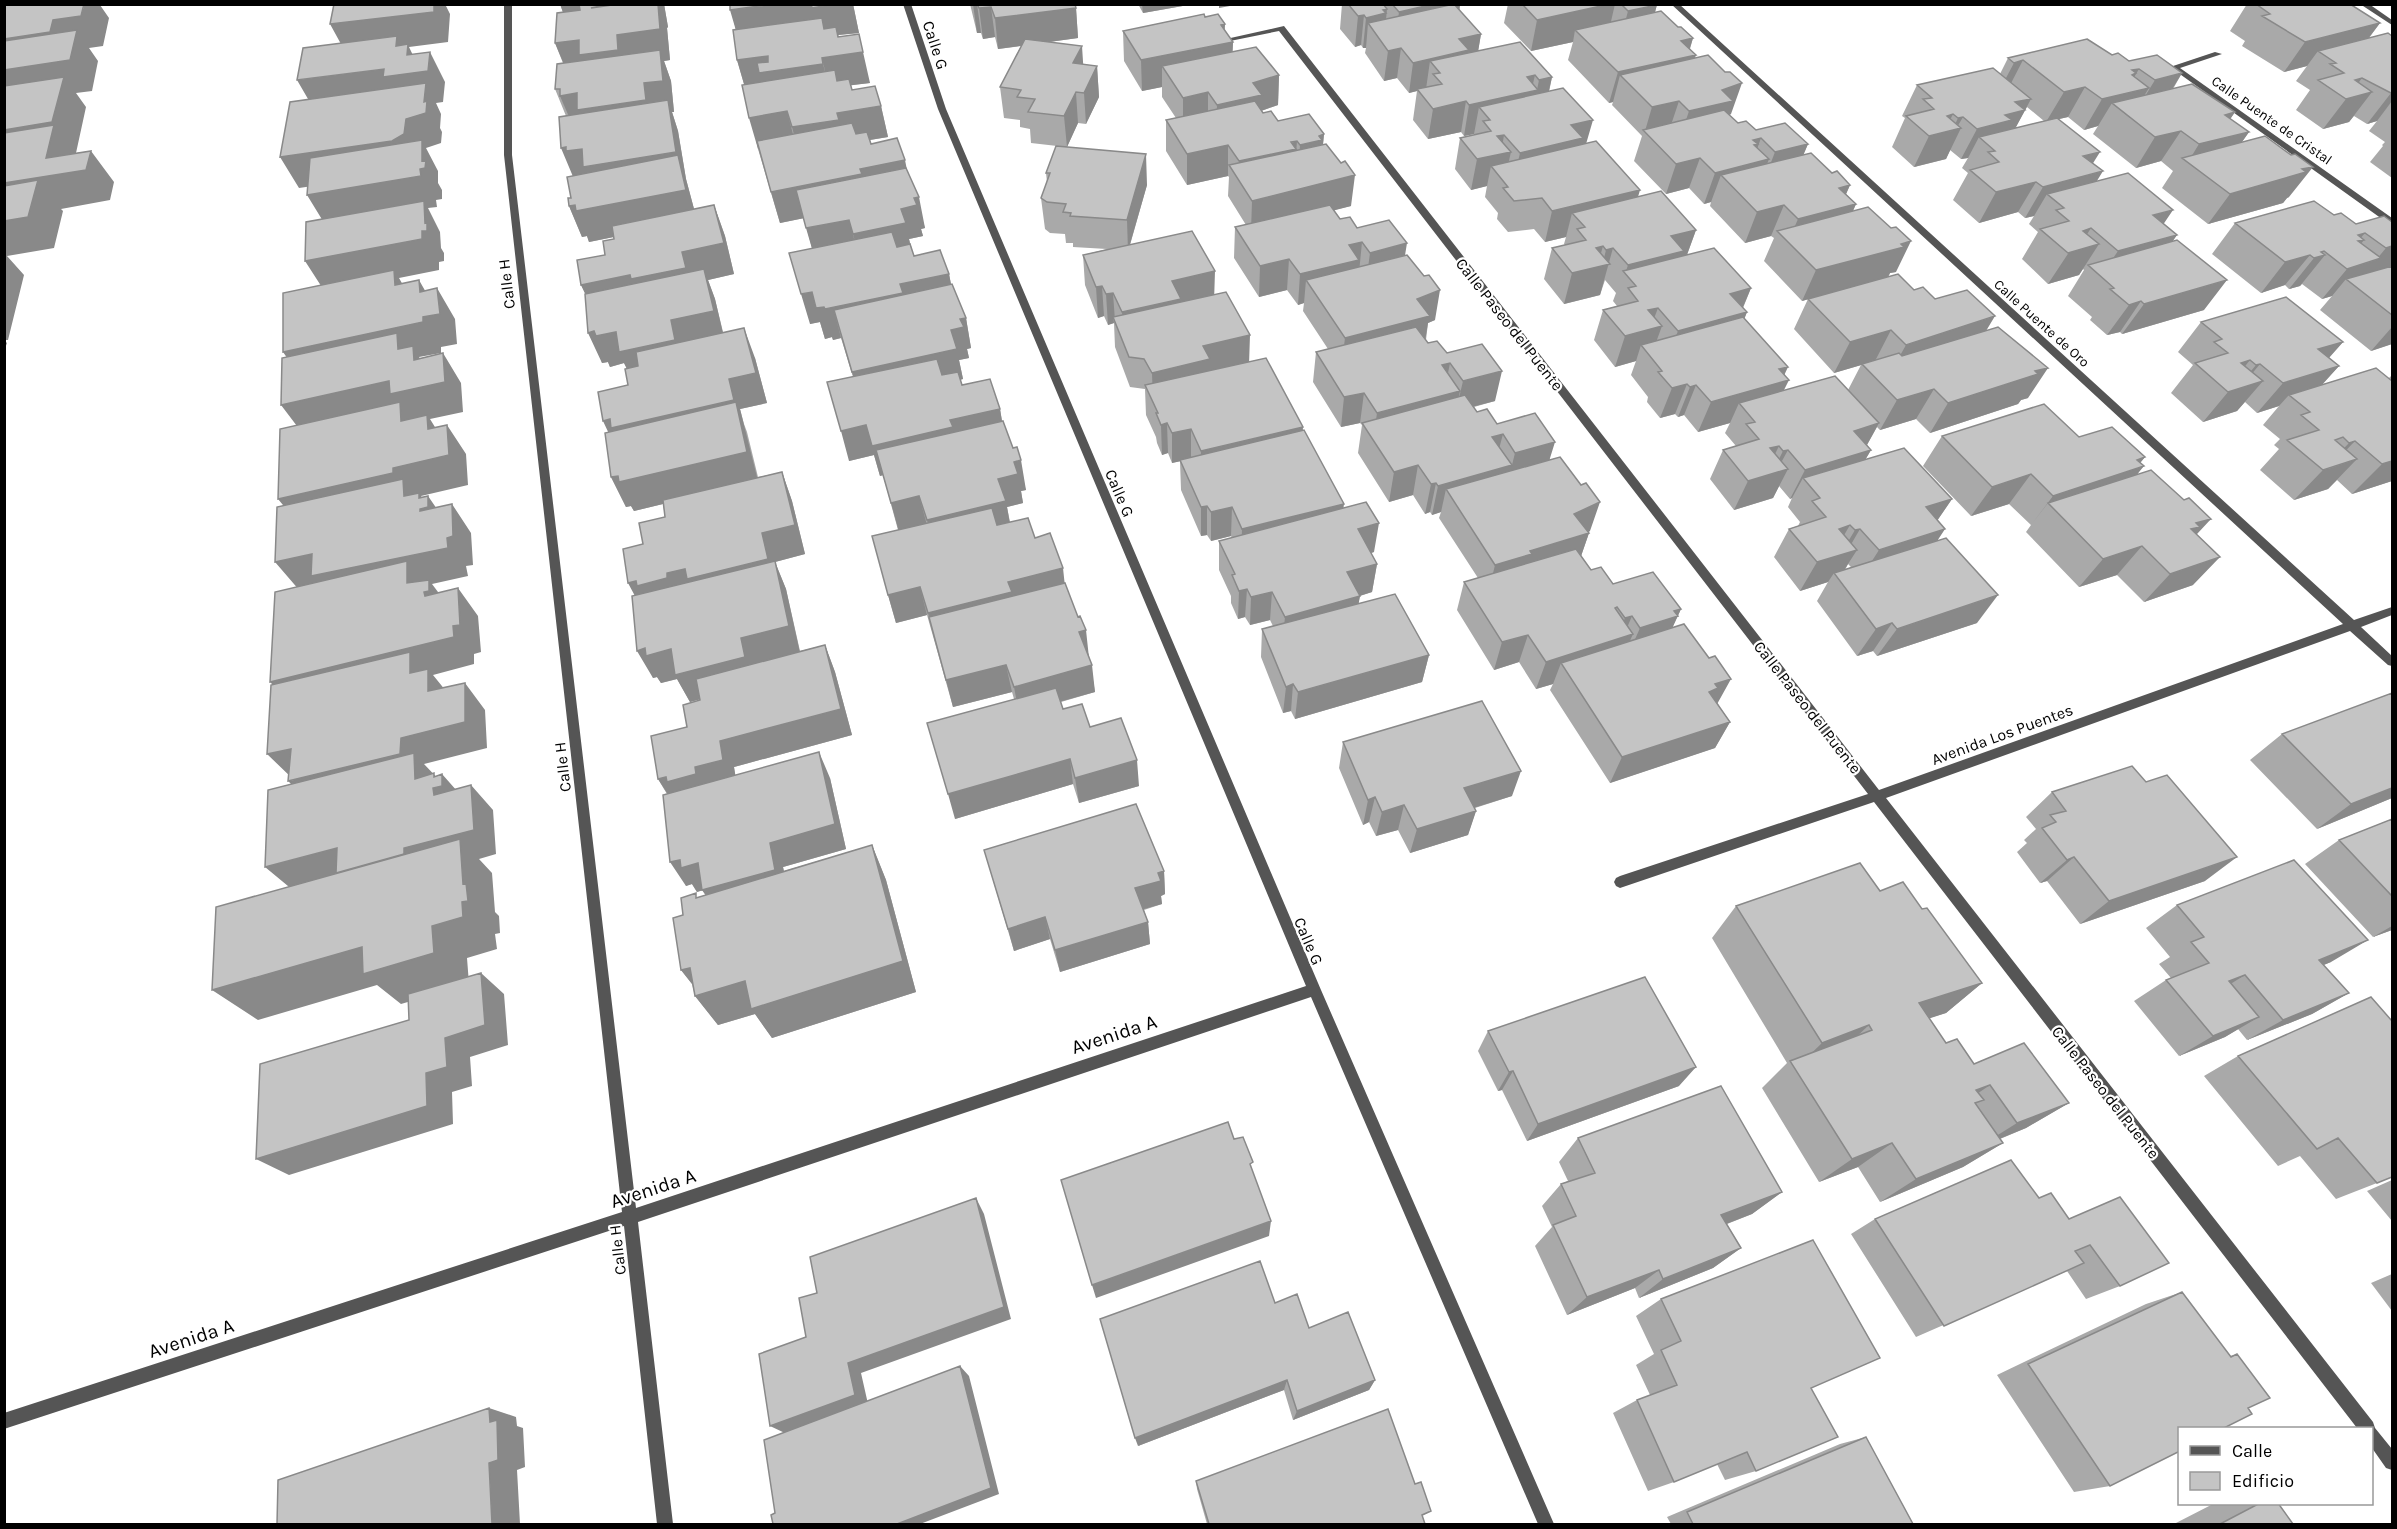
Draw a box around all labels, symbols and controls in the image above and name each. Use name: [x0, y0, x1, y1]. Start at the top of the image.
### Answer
street label: Calle G: [919, 18, 952, 72]
street label: Calle Puente de Cristal: [2208, 72, 2335, 168]
street label: Calle Paseo del Puente: [1452, 254, 1567, 394]
street label: Calle H: [494, 258, 519, 310]
street label: Calle Puente de Oro: [1990, 276, 2093, 371]
street label: Calle G: [1101, 467, 1138, 520]
street label: Calle Paseo del Puente: [1750, 637, 1865, 777]
street label: Avenida Los Puentes: [1929, 700, 2075, 769]
street label: Calle H: [550, 741, 575, 793]
street label: Calle G: [1290, 915, 1327, 968]
street label: Avenida A: [1069, 1010, 1160, 1059]
street label: Calle Paseo del Puente: [2048, 1022, 2163, 1162]
street label: Avenida A: [608, 1164, 699, 1213]
street label: Calle H: [605, 1224, 630, 1276]
street label: Avenida A: [146, 1314, 237, 1363]
legend: [2178, 1427, 2373, 1505]
text: Calle: [2232, 1440, 2272, 1462]
text: Edificio: [2232, 1470, 2294, 1492]

